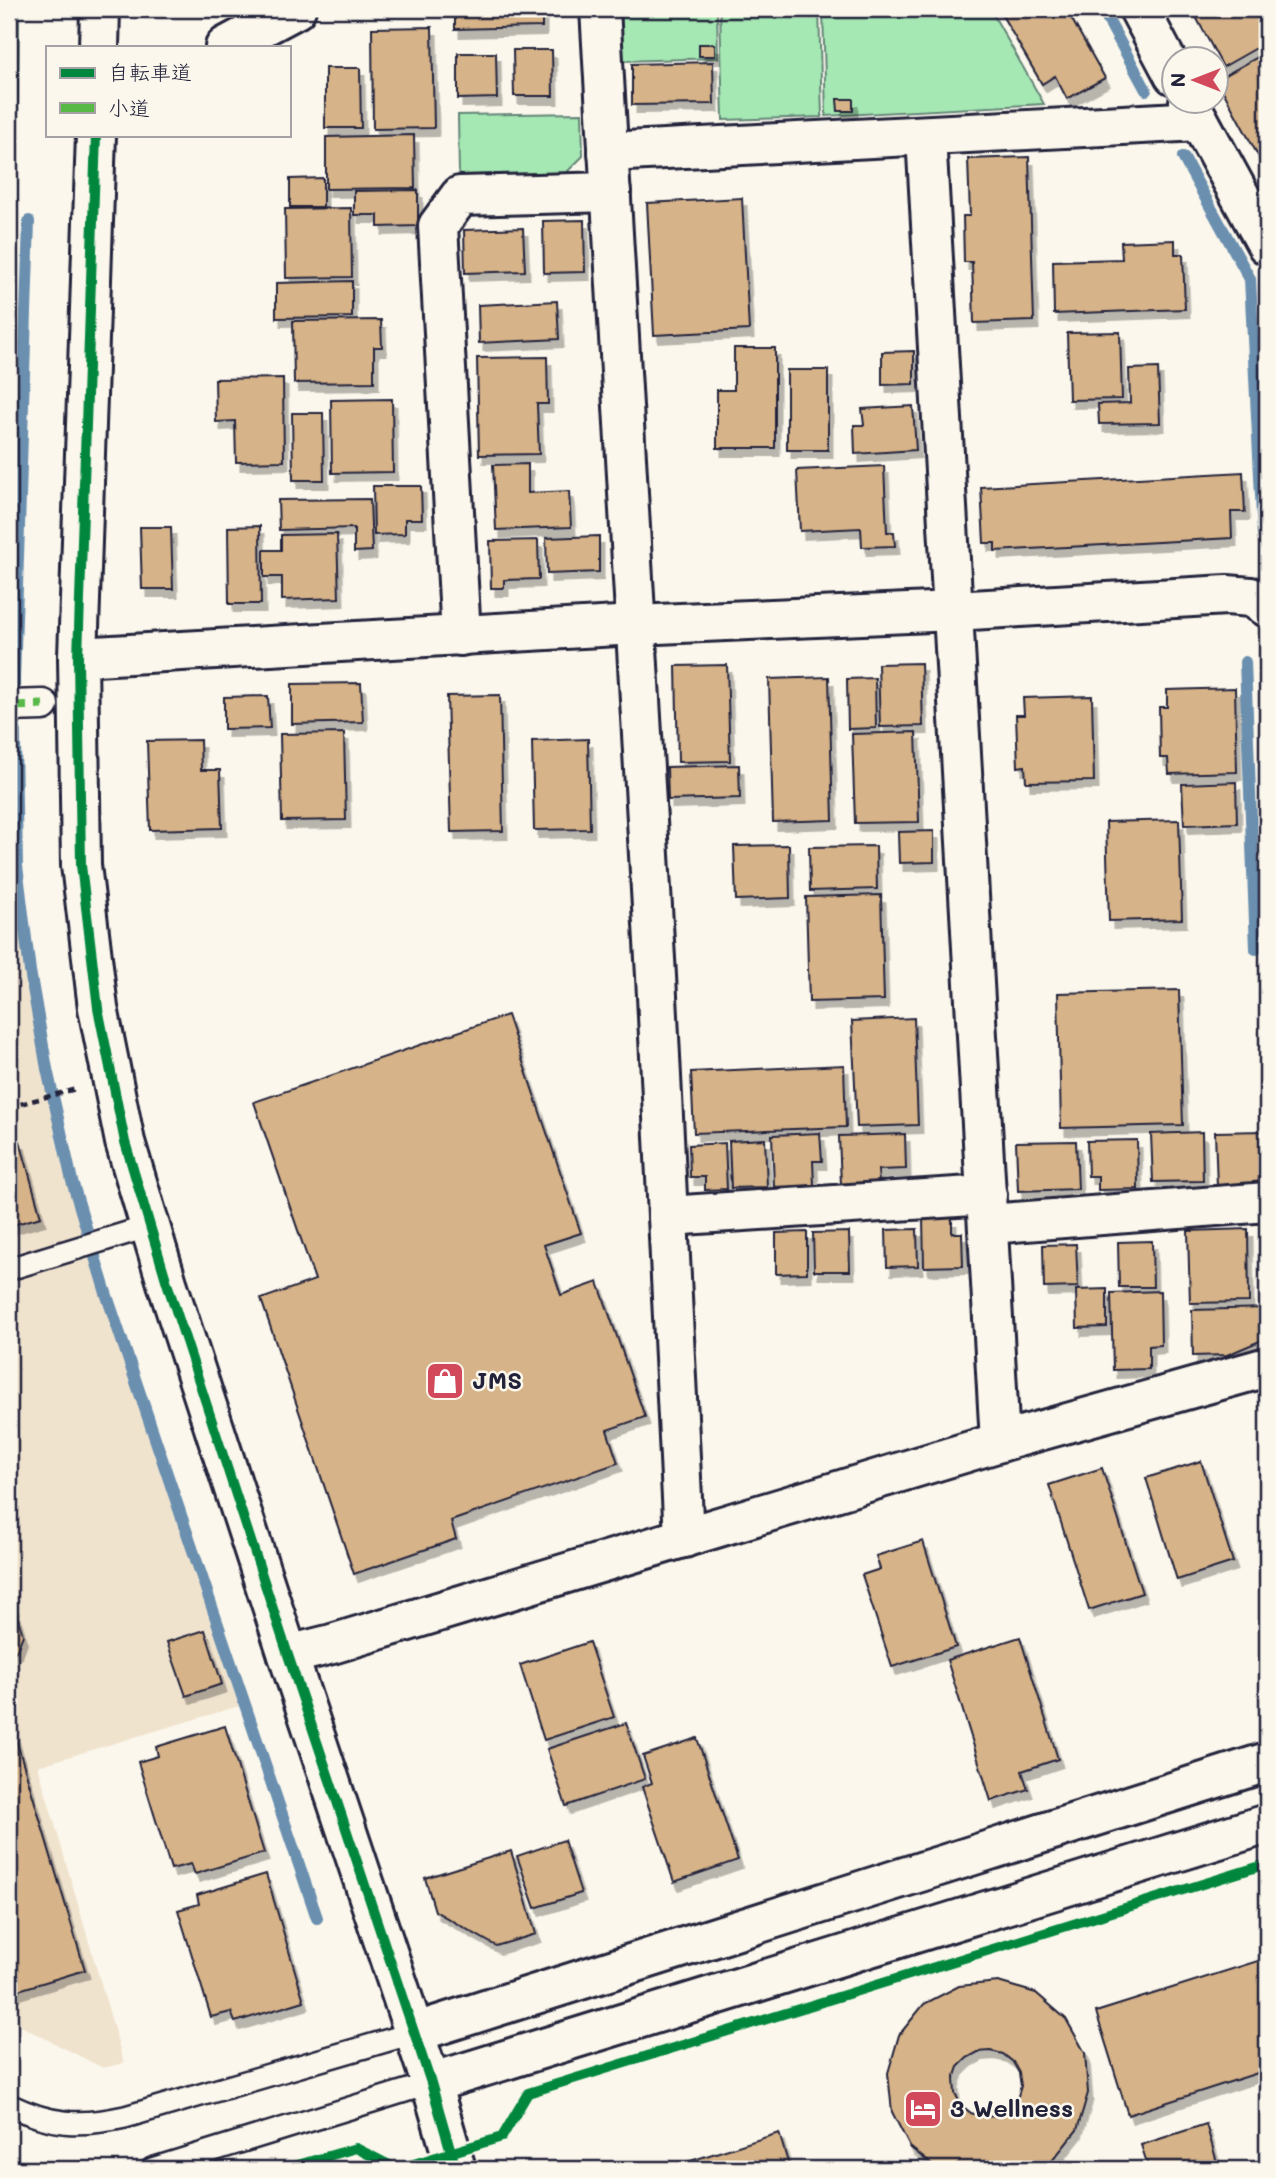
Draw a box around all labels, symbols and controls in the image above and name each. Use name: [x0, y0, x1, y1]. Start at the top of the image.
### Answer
legend: [46, 46, 290, 136]
north arrow: [1160, 46, 1230, 116]
text: 自転車道: [108, 58, 192, 85]
text: N: [1165, 73, 1190, 87]
text: 小道: [108, 94, 150, 121]
shop icon: JMS: [424, 1360, 466, 1402]
place label: JMS: [472, 1364, 522, 1395]
hotel icon: 3 Wellness: [902, 2088, 944, 2130]
place label: 3 Wellness: [950, 2092, 1073, 2123]

